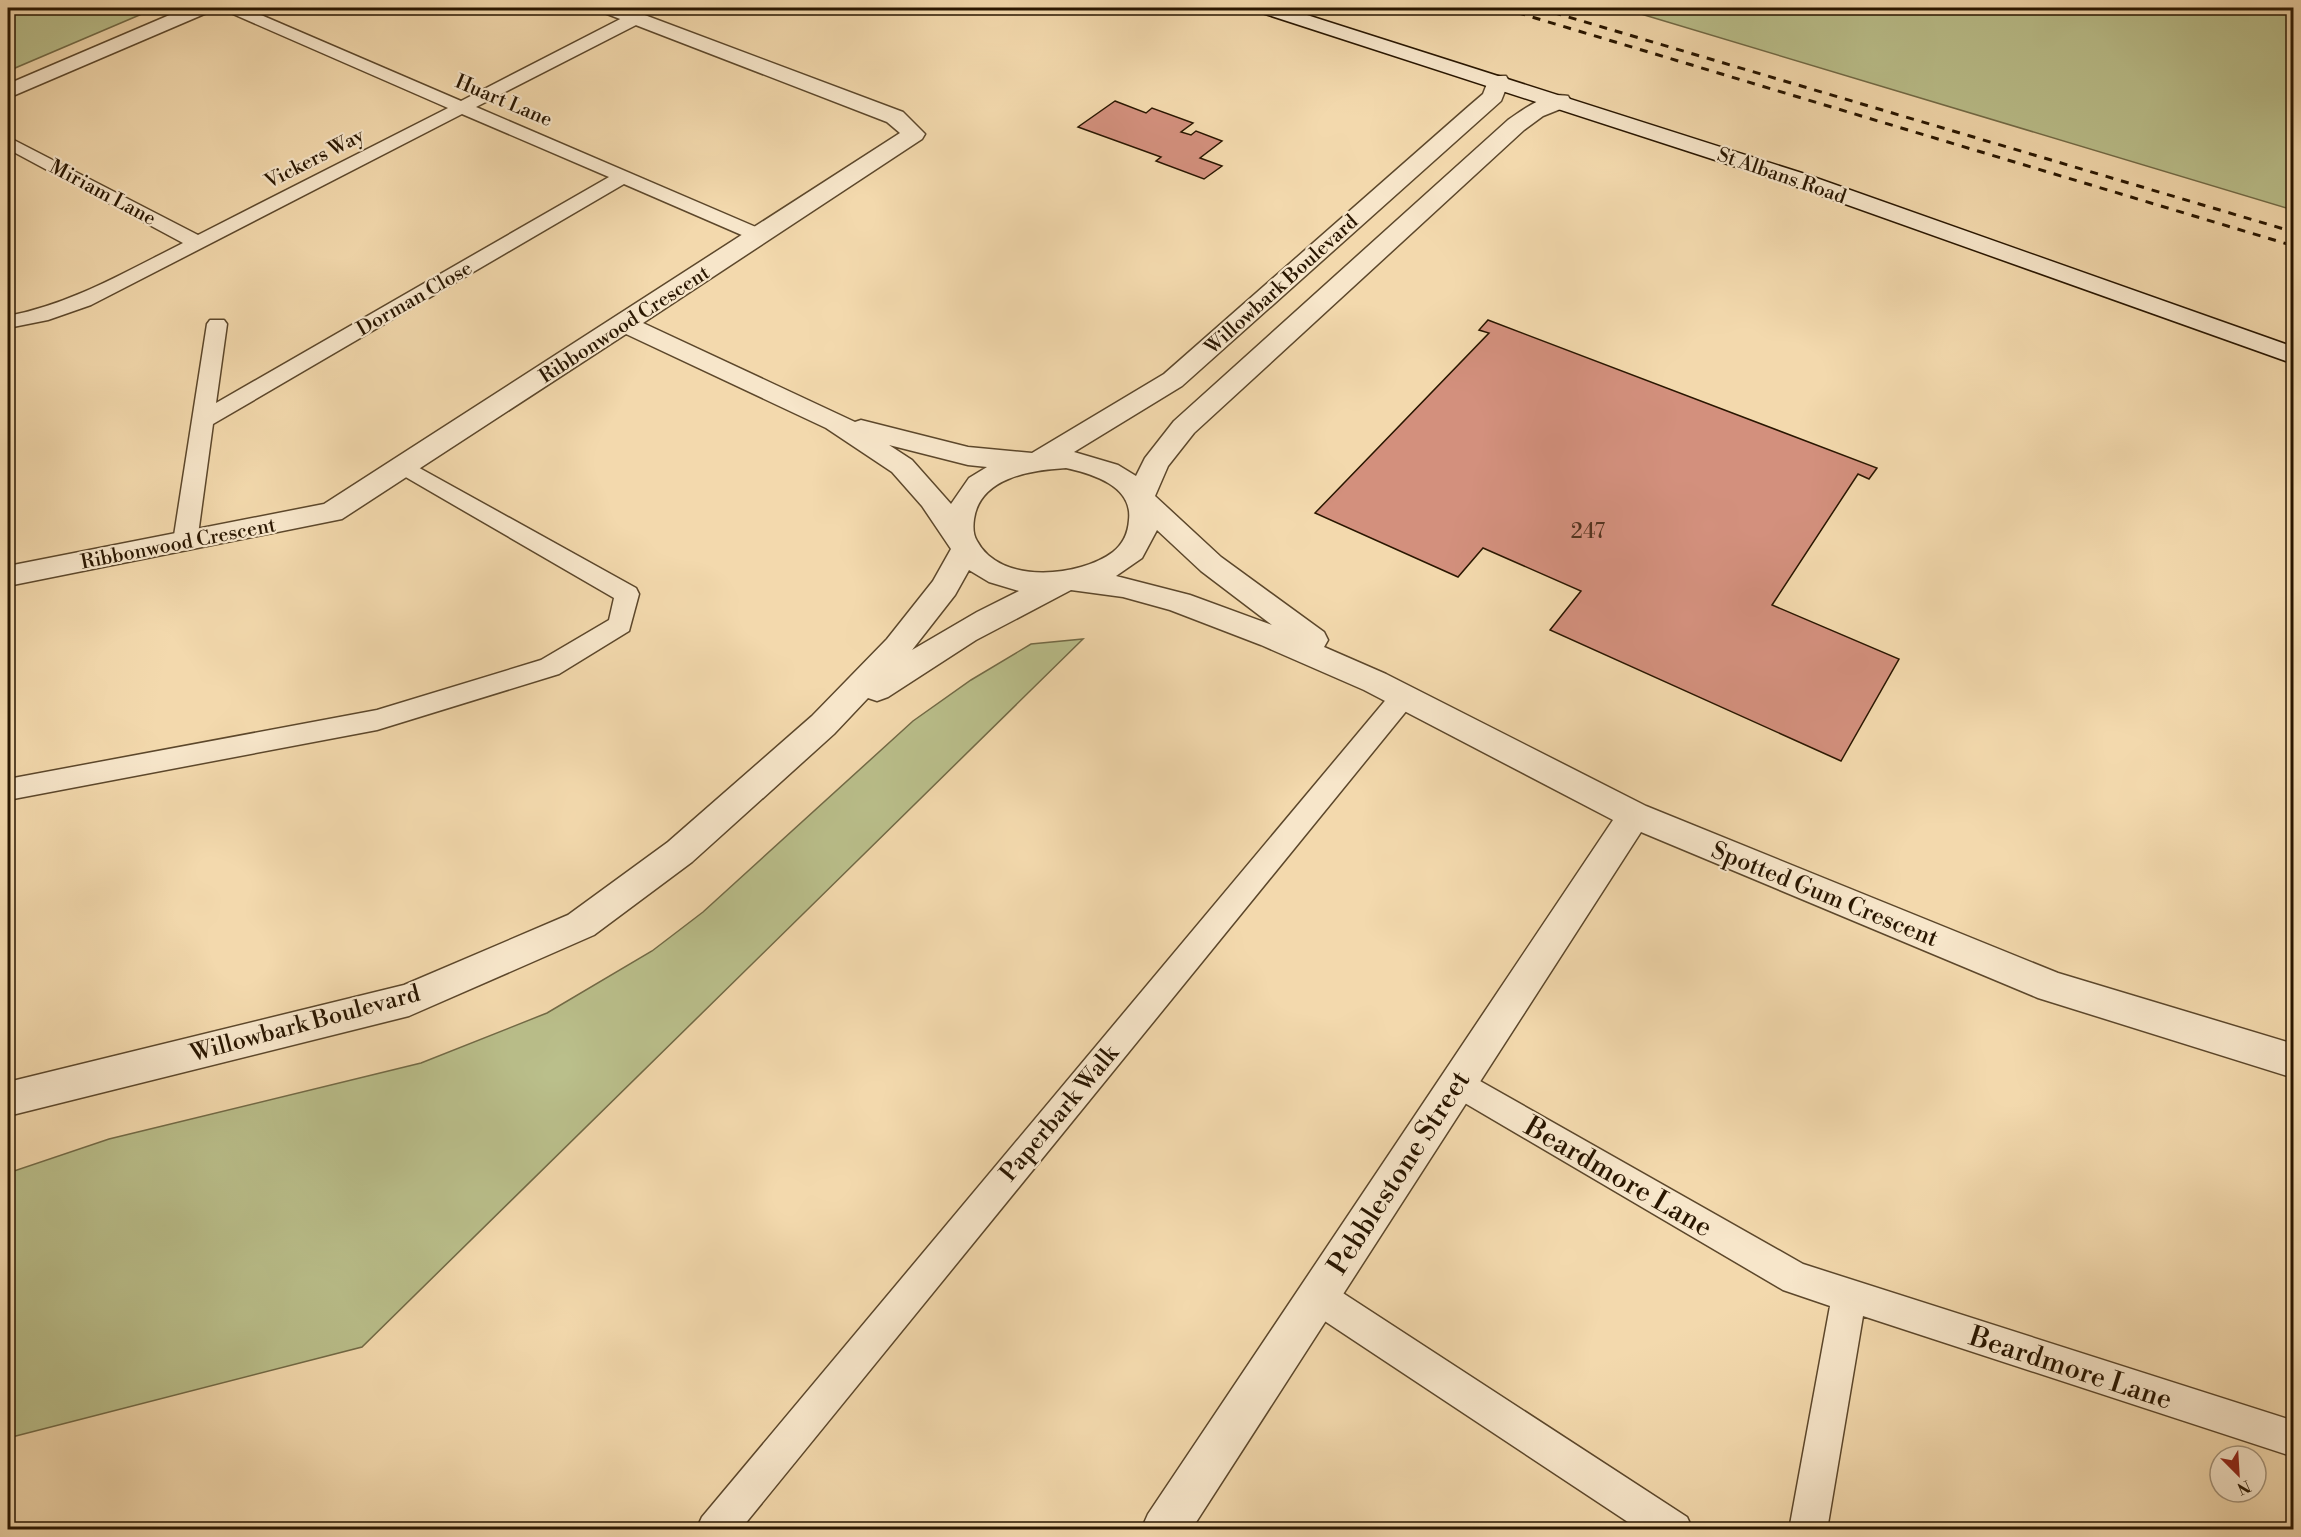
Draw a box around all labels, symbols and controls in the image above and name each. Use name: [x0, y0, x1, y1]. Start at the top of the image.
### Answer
street label: Huart Lane: [451, 70, 556, 133]
street label: Vickers Way: [260, 123, 369, 196]
street label: St Albans Road: [1714, 143, 1850, 210]
street label: Miriam Lane: [45, 155, 160, 232]
street label: Willowbark Boulevard: [1200, 209, 1364, 361]
street label: Dorman Close: [353, 256, 477, 342]
street label: Ribbonwood Crescent: [535, 261, 715, 390]
street label: Ribbonwood Crescent: [79, 513, 278, 576]
house number: 247: [1571, 519, 1606, 545]
street label: Spotted Gum Crescent: [1707, 836, 1943, 954]
street label: Willowbark Boulevard: [186, 979, 424, 1069]
street label: Paperbark Walk: [994, 1038, 1126, 1188]
street label: Pebblestone Street: [1320, 1064, 1478, 1281]
street label: Beardmore Lane: [1517, 1109, 1719, 1245]
street label: Beardmore Lane: [1964, 1319, 2176, 1418]
north arrow: [2208, 1444, 2268, 1504]
text: N: [2234, 1475, 2254, 1499]

